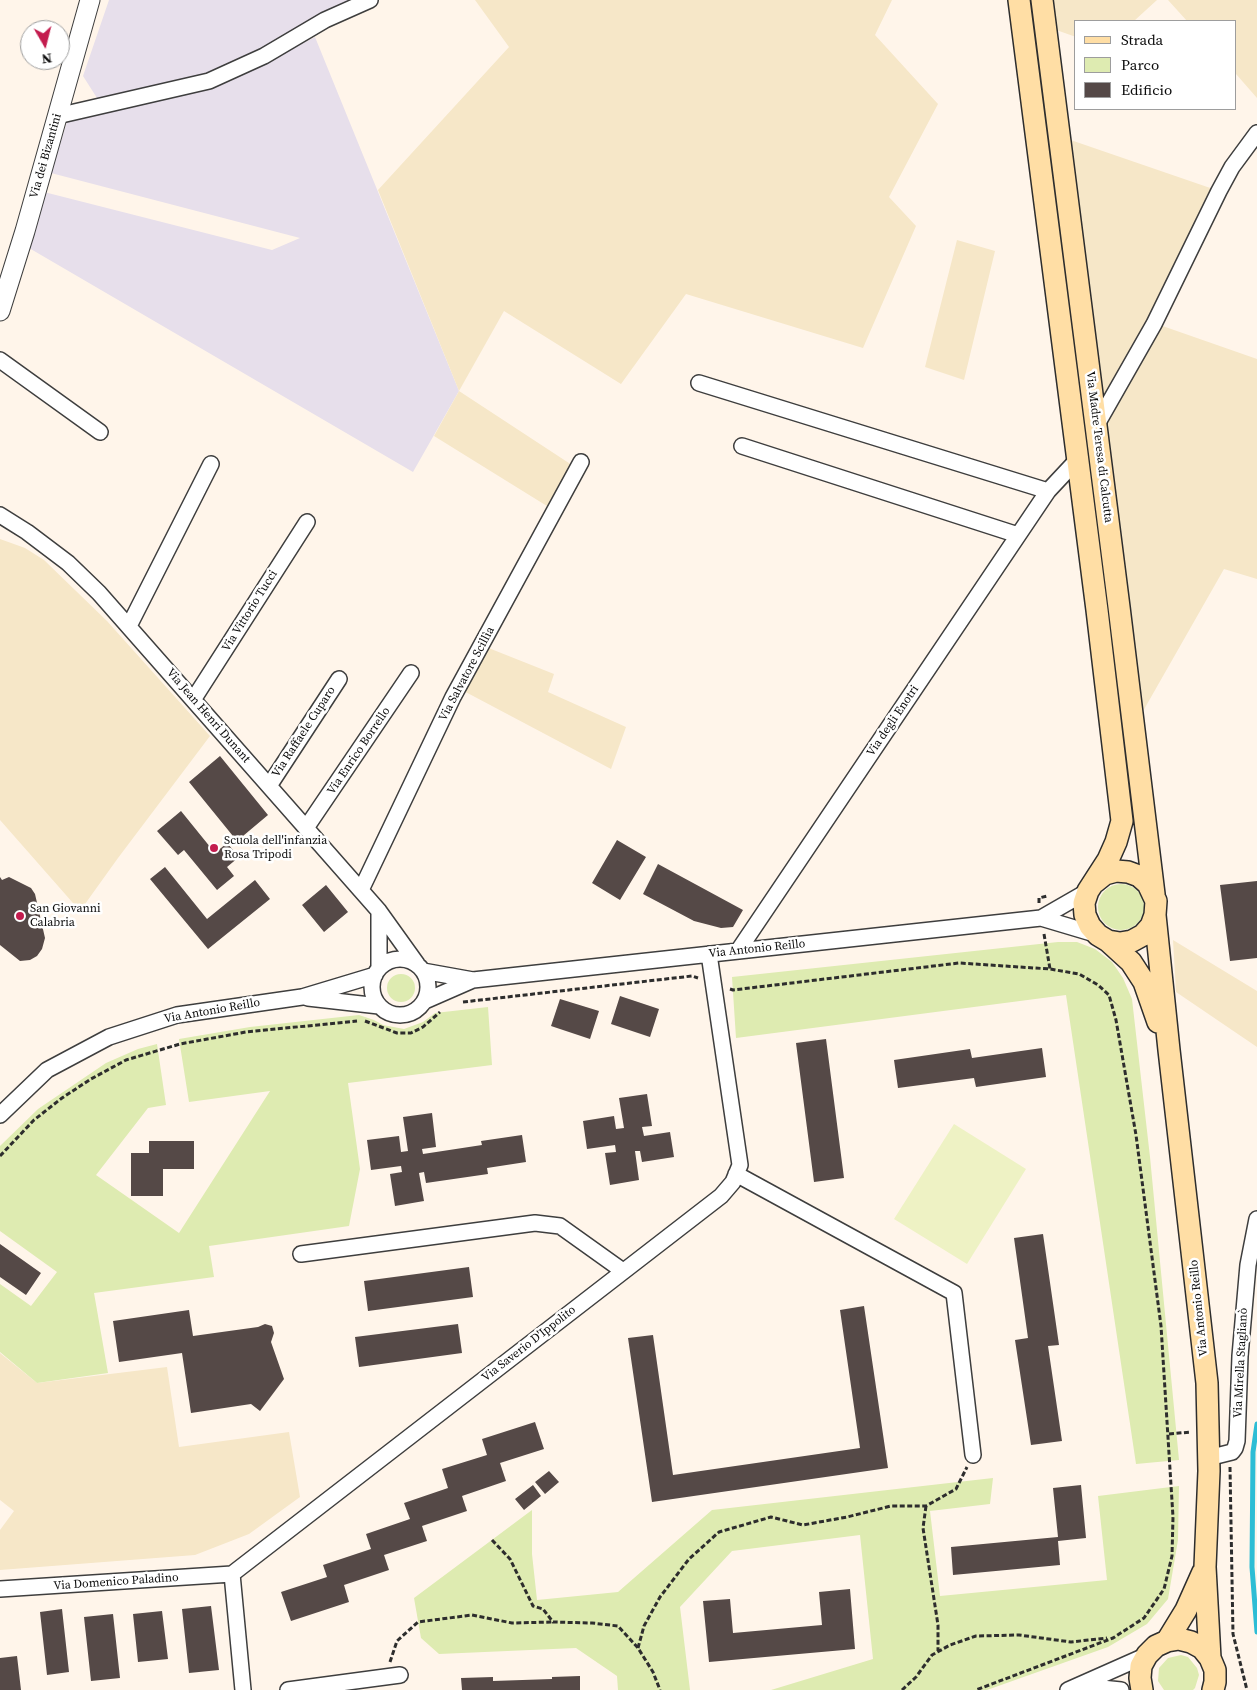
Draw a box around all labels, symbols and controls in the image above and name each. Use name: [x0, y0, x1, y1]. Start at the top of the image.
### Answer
north arrow: [20, 20, 70, 70]
legend: [1074, 20, 1237, 110]
text: Strada: [1121, 29, 1163, 50]
text: N: [41, 48, 53, 69]
text: Parco: [1121, 54, 1159, 75]
text: Edificio: [1121, 79, 1172, 100]
street label: Via dei Bizantini: [27, 112, 65, 200]
street label: Via Madre Teresa di Calcutta: [1083, 370, 1115, 524]
street label: Via Vittorio Tucci: [219, 568, 281, 654]
street label: Via Salvatore Scillìa: [436, 624, 498, 724]
street label: Via Jean Henri Dunant: [163, 666, 253, 766]
street label: Via degli Enotri: [864, 683, 922, 759]
street label: Via Raffaele Cuparo: [269, 684, 339, 780]
street label: Via Enrico Borrello: [324, 704, 394, 798]
place label: Scuola dell'infanzia Rosa Tripodi: [224, 834, 327, 862]
marker: Scuola dell'infanzia Rosa Tripodi: [208, 842, 220, 854]
place label: San Giovanni Calabria: [30, 902, 101, 930]
marker: San Giovanni Calabria: [14, 910, 26, 922]
street label: Via Antonio Reillo: [708, 937, 806, 961]
street label: Via Antonio Reillo: [163, 995, 261, 1027]
street label: Via Antonio Reillo: [1187, 1259, 1211, 1357]
street label: Via Saverio D'Ippolito: [479, 1303, 579, 1385]
street label: Via Mirella Staglianò: [1231, 1307, 1251, 1419]
street label: Via Domenico Paladino: [53, 1570, 179, 1594]

